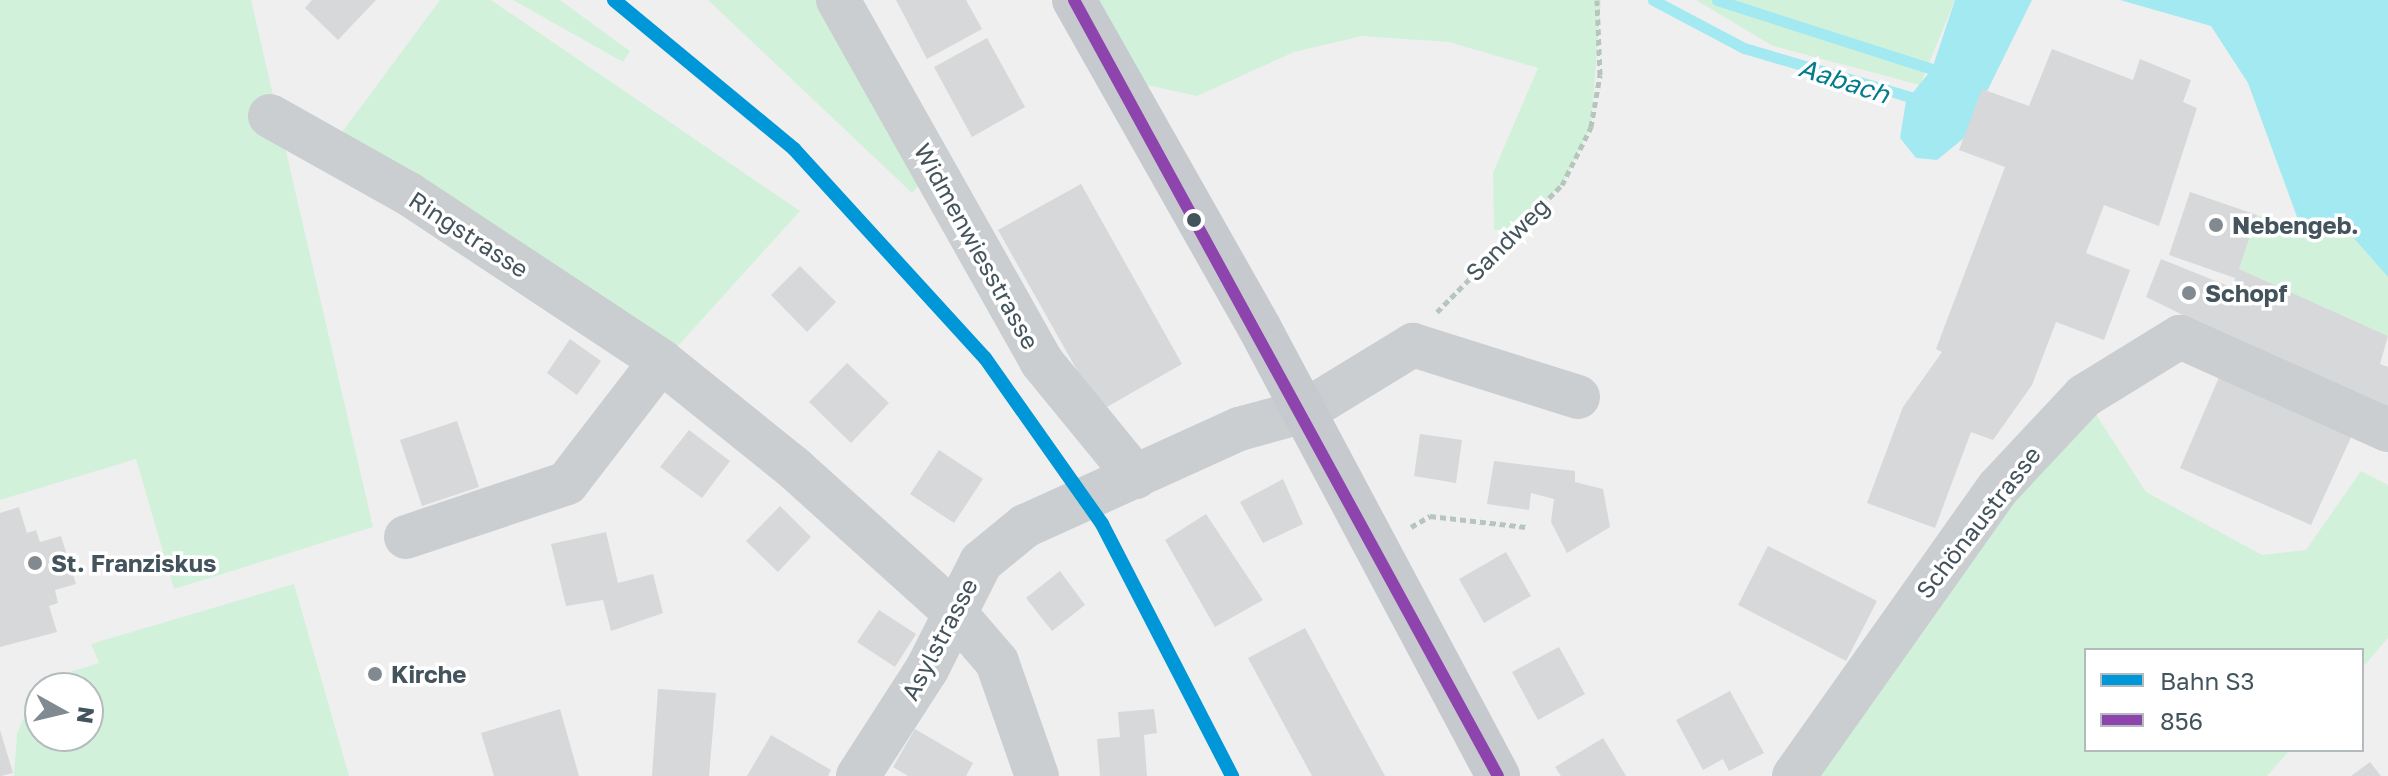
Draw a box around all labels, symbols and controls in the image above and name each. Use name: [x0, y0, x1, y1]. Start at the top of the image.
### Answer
water label: Aabach: [1795, 52, 1893, 110]
street label: Widmenwiesstrasse: [908, 138, 1046, 354]
street label: Ringstrasse: [404, 185, 534, 283]
street label: Sandweg: [1459, 191, 1555, 287]
place label: Nebengeb.: [2232, 211, 2359, 239]
unlabelled marker: [1186, 212, 1202, 228]
marker: Nebengeb.: [2207, 216, 2225, 234]
place label: Schopf: [2205, 279, 2287, 307]
marker: Schopf: [2180, 284, 2198, 302]
street label: Schönaustrasse: [1910, 440, 2046, 604]
place label: St. Franziskus: [51, 549, 216, 577]
marker: St. Franziskus: [26, 554, 44, 572]
street label: Asylstrasse: [895, 573, 983, 705]
legend: [2084, 648, 2364, 752]
place label: Kirche: [391, 660, 466, 688]
marker: Kirche: [366, 665, 384, 683]
text: Bahn S3: [2160, 666, 2255, 695]
north arrow: [24, 672, 104, 752]
text: N: [72, 705, 101, 725]
text: 856: [2160, 706, 2203, 735]

